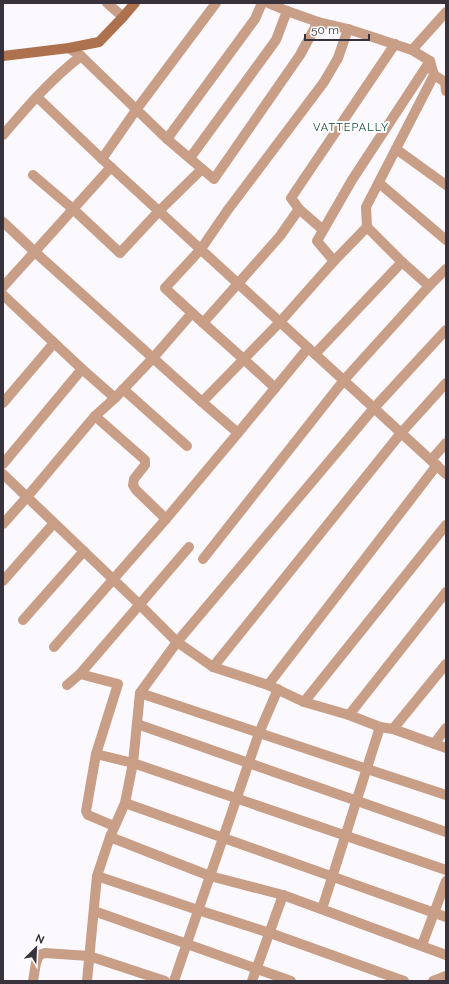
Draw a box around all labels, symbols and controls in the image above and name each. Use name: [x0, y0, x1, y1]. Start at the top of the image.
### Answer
scale bar: [305, 16, 369, 42]
text: 50 m: [311, 23, 339, 37]
district label: VATTEPALLY: [313, 121, 389, 134]
north arrow: [16, 928, 56, 968]
text: N: [33, 932, 46, 947]

